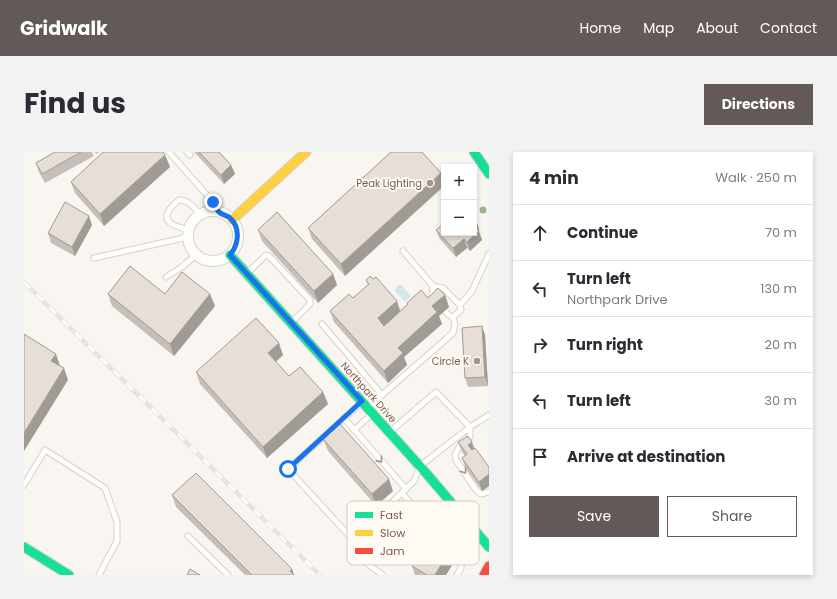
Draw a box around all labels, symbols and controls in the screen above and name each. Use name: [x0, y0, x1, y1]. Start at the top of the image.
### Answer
text: Gridwalk: [20, 15, 108, 42]
text: Home: [579, 18, 621, 38]
text: Map: [643, 18, 674, 38]
text: About: [696, 18, 738, 38]
text: Contact: [760, 18, 817, 38]
text: Find us: [24, 84, 126, 123]
button: Directions: [704, 84, 813, 125]
map controls: [441, 164, 477, 236]
button: +: [441, 164, 477, 200]
text: 4 min: [529, 166, 579, 190]
text: Walk · 250 m: [715, 168, 797, 187]
place label: Peak Lighting: [356, 176, 422, 191]
marker: Peak Lighting: [425, 178, 435, 188]
route end: [204, 193, 222, 211]
button: −: [441, 200, 477, 236]
icon: ahead: [529, 222, 551, 244]
text: Continue: [567, 222, 638, 243]
text: 70 m: [765, 223, 797, 242]
text: Turn left: [567, 268, 631, 289]
icon: left: [529, 278, 551, 300]
text: 130 m: [760, 279, 797, 298]
text: Northpark Drive: [567, 290, 668, 309]
icon: right: [529, 334, 551, 356]
text: Turn right: [567, 334, 643, 355]
text: 20 m: [764, 335, 797, 354]
place label: Circle K: [432, 354, 469, 369]
marker: Circle K: [472, 356, 482, 366]
street label: Northpark Drive: [337, 359, 400, 426]
icon: left: [529, 390, 551, 412]
text: Turn left: [567, 390, 631, 411]
text: 30 m: [764, 391, 797, 410]
icon: arrive: [529, 446, 551, 468]
text: Arrive at destination: [567, 446, 725, 467]
one-way arrow: [375, 455, 382, 462]
route start: [279, 460, 297, 478]
one-way arrow: [459, 467, 466, 474]
button: Save: [529, 496, 659, 537]
button: Share: [667, 496, 797, 537]
legend: [347, 501, 479, 565]
text: Fast: [380, 507, 403, 523]
text: Slow: [380, 525, 405, 541]
text: Jam: [380, 543, 405, 559]

